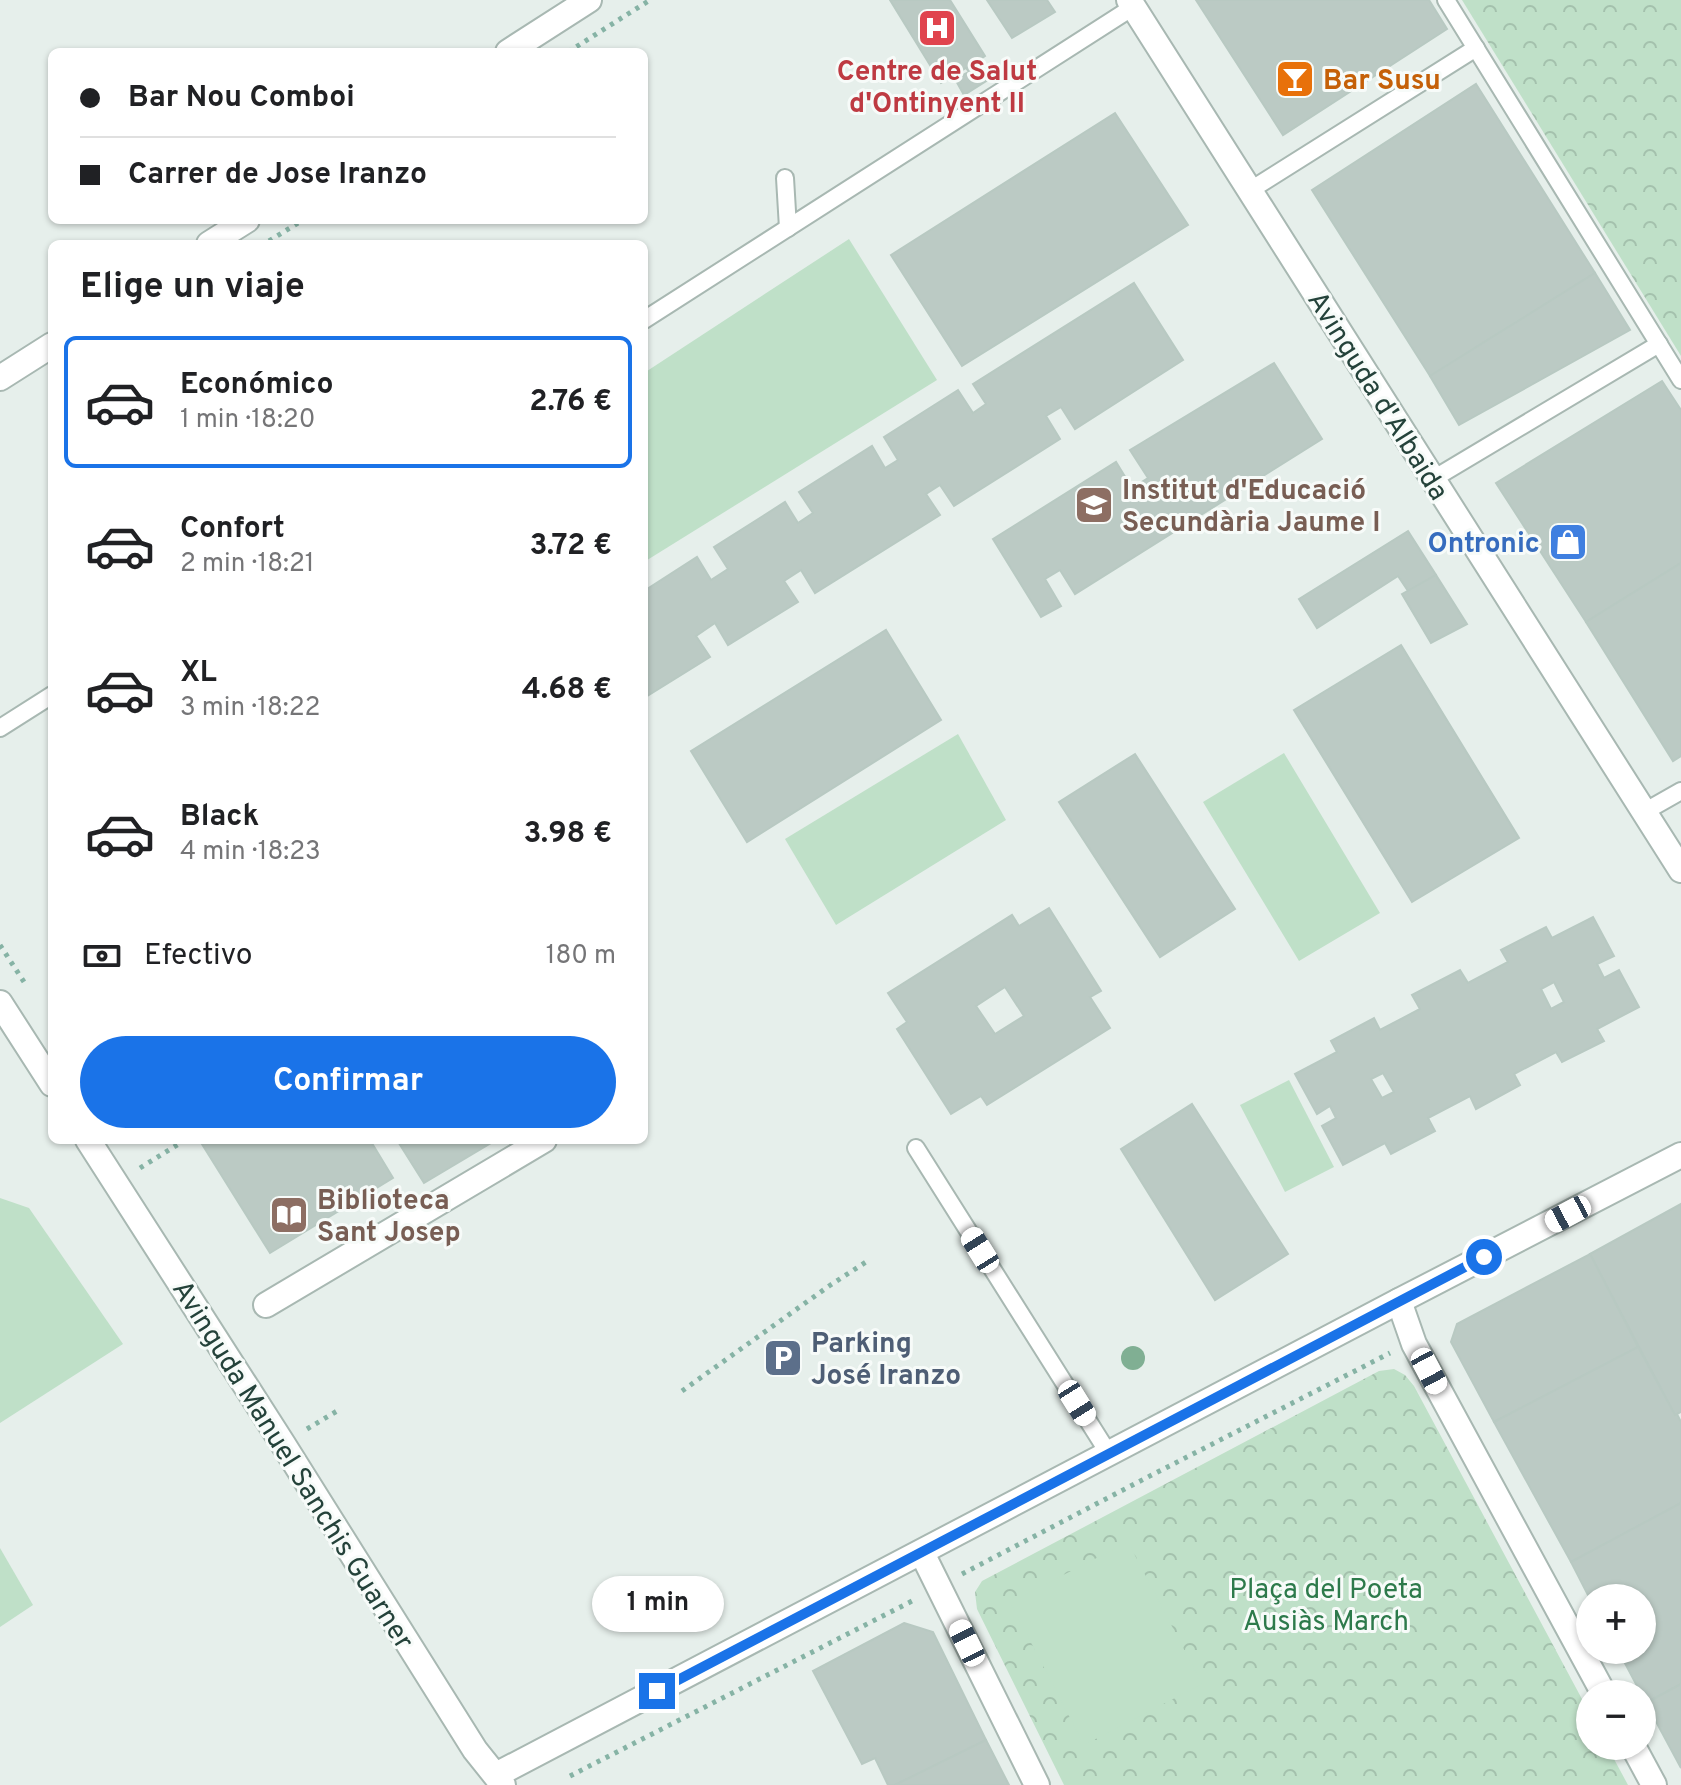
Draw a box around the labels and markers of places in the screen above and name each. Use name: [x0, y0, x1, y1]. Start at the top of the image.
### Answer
hospital icon: Centre de Salut d'Ontinyent II: [916, 7, 958, 49]
place label: Centre de Salut d'Ontinyent II: [837, 55, 1037, 123]
bar icon: Bar Susu: [1274, 58, 1316, 100]
place label: Bar Susu: [1323, 64, 1441, 100]
place label: Institut d'Educació Secundària Jaume I: [1122, 474, 1380, 542]
school or university icon: Institut d'Educació Secundària Jaume I: [1073, 484, 1115, 526]
shop icon: Ontronic: [1547, 521, 1589, 563]
place label: Ontronic: [1428, 527, 1540, 563]
place label: Biblioteca Sant Josep: [317, 1184, 461, 1252]
library icon: Biblioteca Sant Josep: [268, 1194, 310, 1236]
place label: Parking José Iranzo: [811, 1327, 961, 1395]
parking icon: Parking José Iranzo: [762, 1337, 804, 1379]

